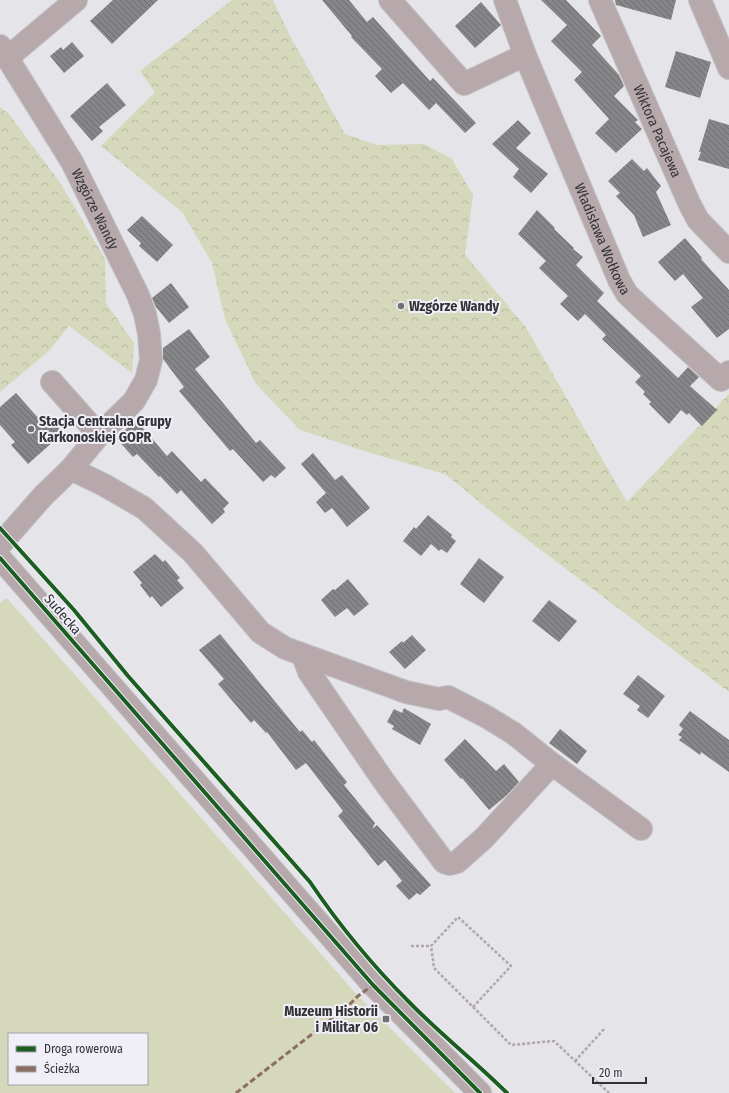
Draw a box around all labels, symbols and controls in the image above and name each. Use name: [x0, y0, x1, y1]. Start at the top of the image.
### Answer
street label: Wiktora Pacajewa: [629, 82, 685, 180]
street label: Wzgórze Wandy: [68, 166, 122, 253]
street label: Władisława Wołkowa: [571, 181, 634, 298]
place label: Wzgórze Wandy: [409, 298, 500, 315]
marker: Wzgórze Wandy: [396, 301, 406, 311]
place label: Stacja Centralna Grupy Karkonoskiej GOPR: [39, 413, 172, 446]
marker: Stacja Centralna Grupy Karkonoskiej GOPR: [26, 424, 36, 434]
street label: Sudecka: [41, 591, 85, 638]
place label: Muzeum Historii i Militar 06: [284, 1003, 378, 1036]
marker: Muzeum Historii i Militar 06: [381, 1014, 391, 1024]
legend: [8, 1033, 148, 1085]
text: Droga rowerowa: [44, 1042, 123, 1056]
scale bar: [593, 1059, 646, 1085]
text: Ścieżka: [44, 1061, 80, 1076]
text: 20 m: [599, 1066, 623, 1080]

